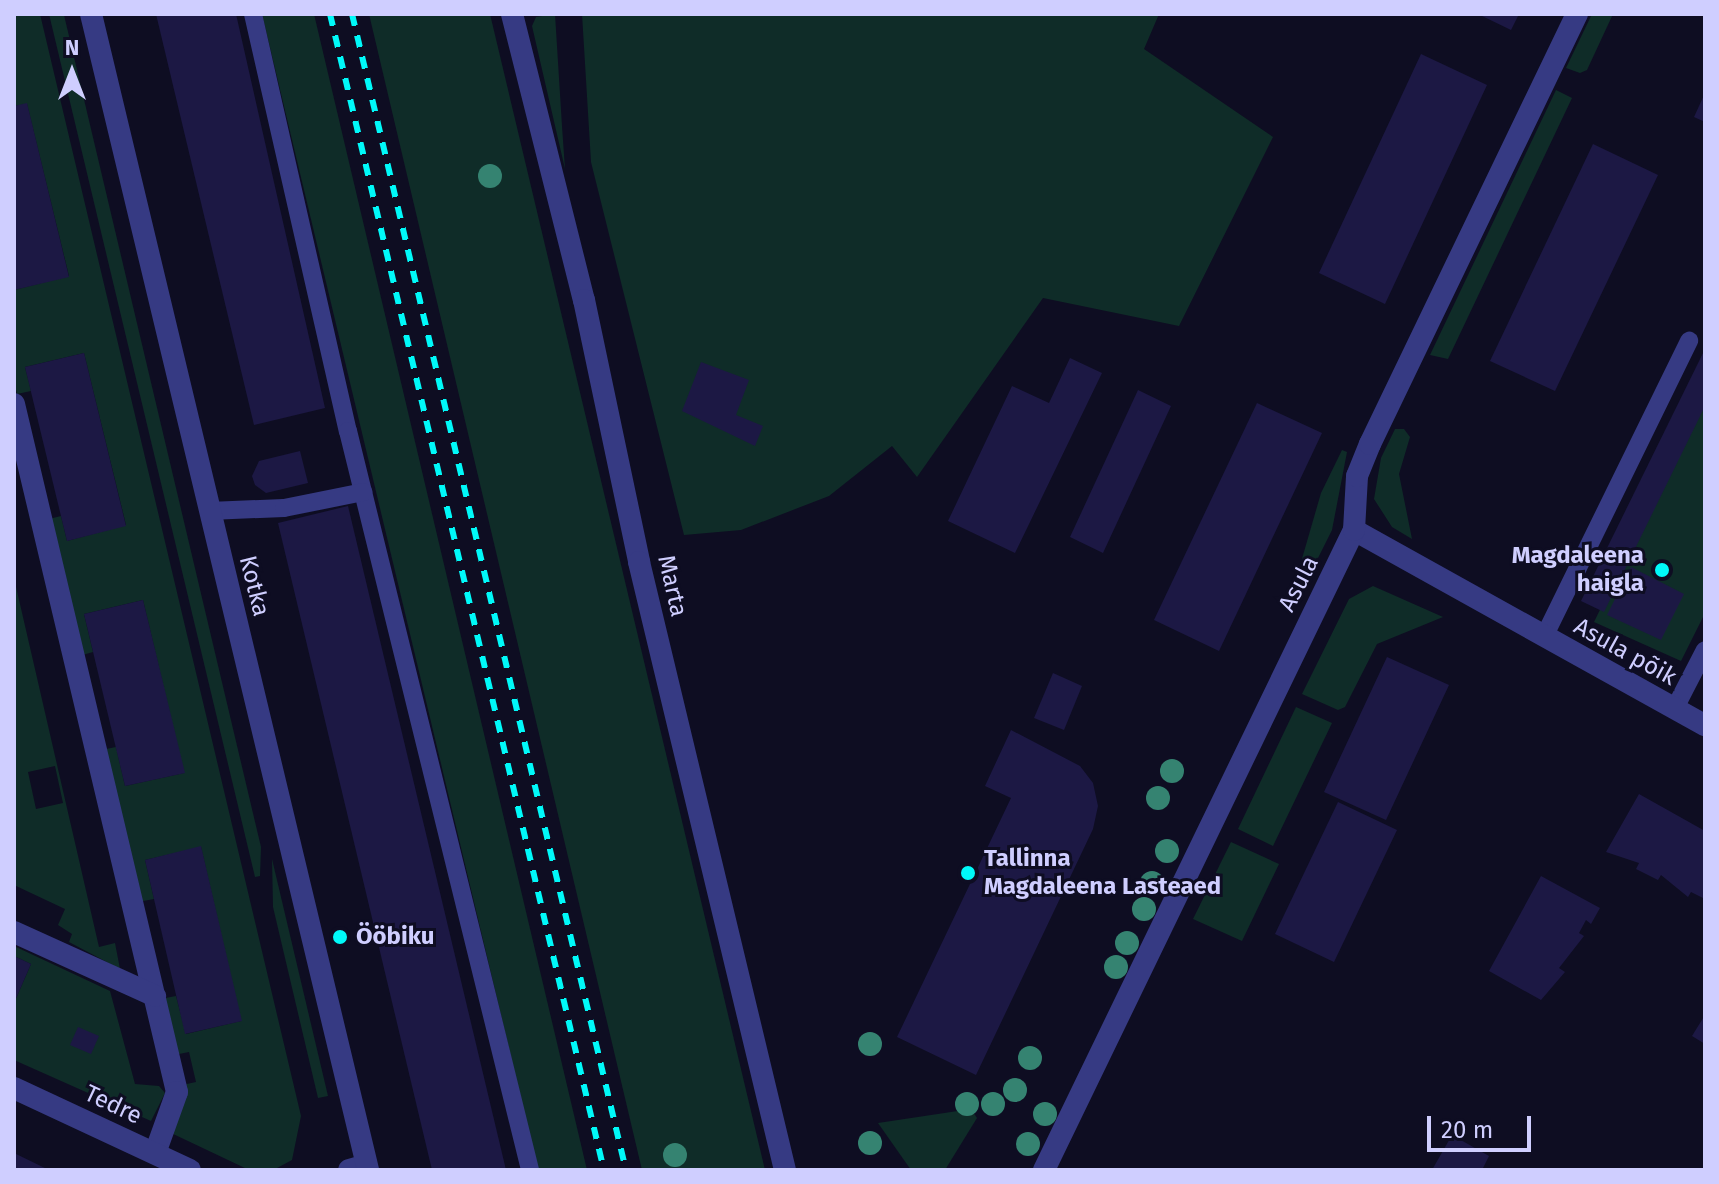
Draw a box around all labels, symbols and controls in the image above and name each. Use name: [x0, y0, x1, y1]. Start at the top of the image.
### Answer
north arrow: [32, 32, 112, 112]
text: N: [65, 34, 79, 61]
place label: Magdaleena haigla: [1512, 542, 1644, 598]
street label: Asula: [1273, 551, 1325, 617]
street label: Marta: [651, 552, 693, 620]
street label: Kotka: [233, 553, 275, 619]
marker: Magdaleena haigla: [1651, 559, 1673, 581]
street label: Asula põik: [1569, 612, 1681, 692]
place label: Tallinna Magdaleena Lasteaed: [984, 845, 1221, 901]
marker: Tallinna Magdaleena Lasteaed: [959, 864, 977, 882]
place label: Ööbiku: [356, 923, 434, 951]
marker: Ööbiku: [331, 928, 349, 946]
street label: Tedre: [80, 1079, 146, 1131]
scale bar: [1431, 1100, 1535, 1150]
text: 20 m: [1441, 1116, 1493, 1144]

